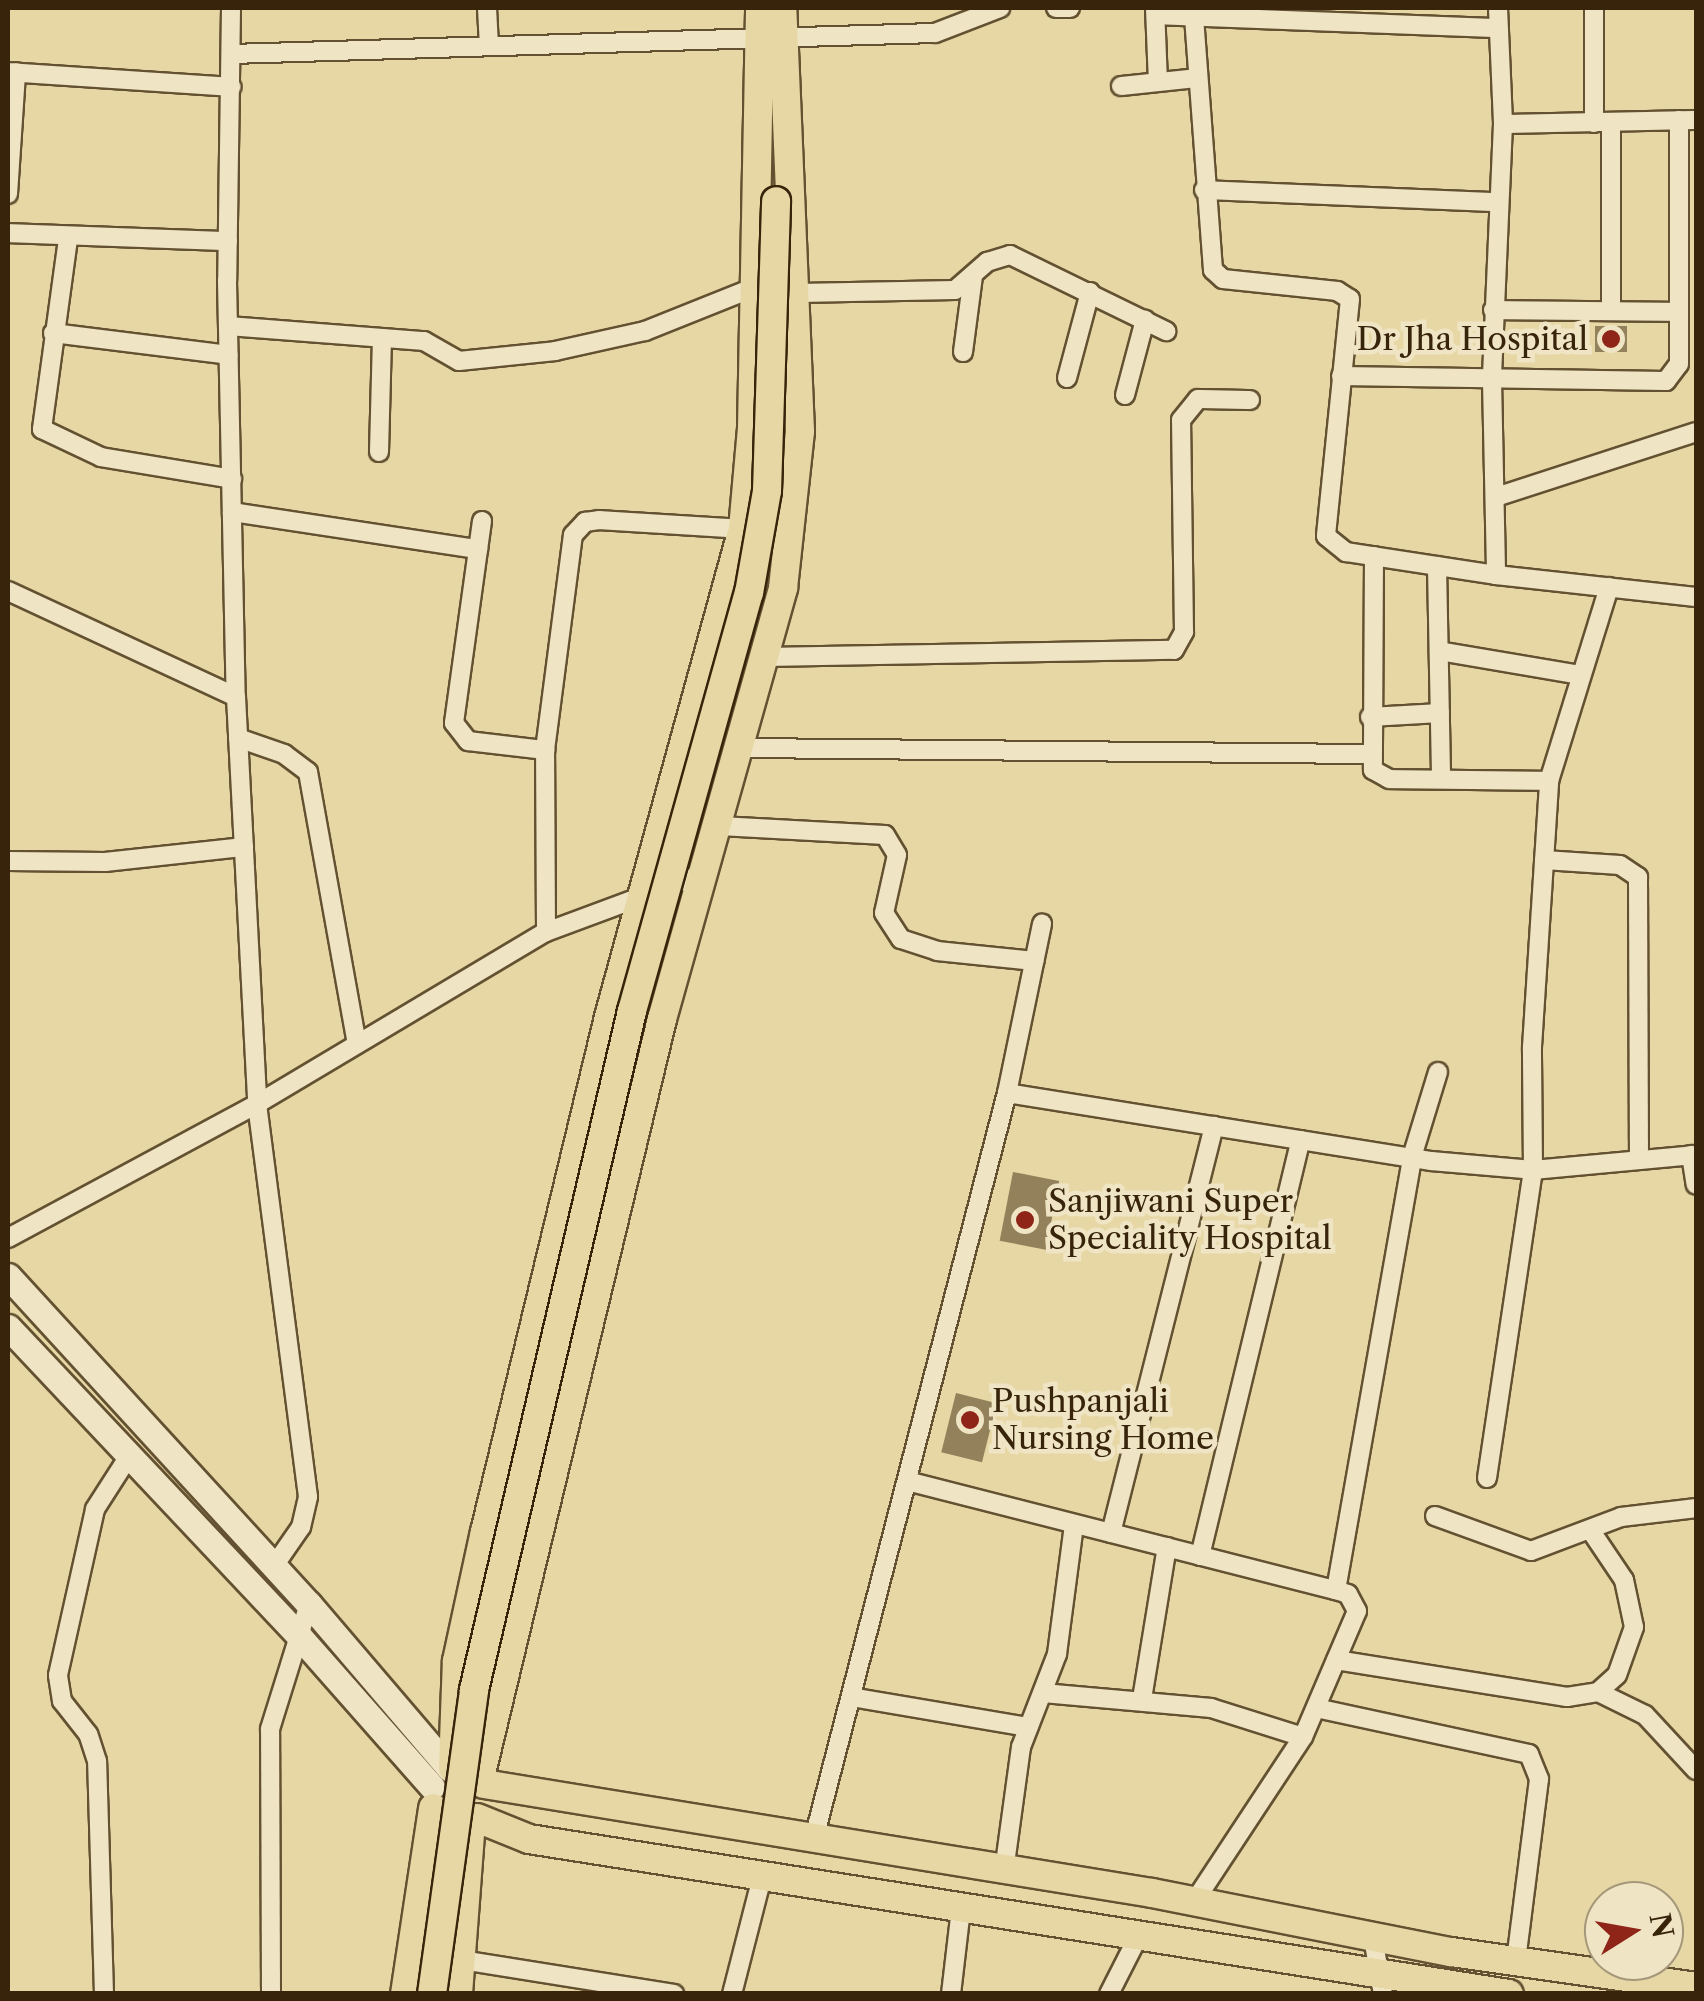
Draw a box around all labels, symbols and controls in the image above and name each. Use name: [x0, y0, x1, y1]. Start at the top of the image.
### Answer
place label: Dr Jha Hospital: [1356, 320, 1588, 358]
marker: Dr Jha Hospital: [1598, 326, 1624, 352]
place label: Sanjiwani Super Speciality Hospital: [1048, 1183, 1332, 1258]
marker: Sanjiwani Super Speciality Hospital: [1012, 1207, 1038, 1233]
place label: Pushpanjali Nursing Home: [992, 1383, 1214, 1458]
marker: Pushpanjali Nursing Home: [957, 1407, 983, 1433]
north arrow: [1584, 1881, 1684, 1981]
text: N: [1642, 1910, 1680, 1941]

